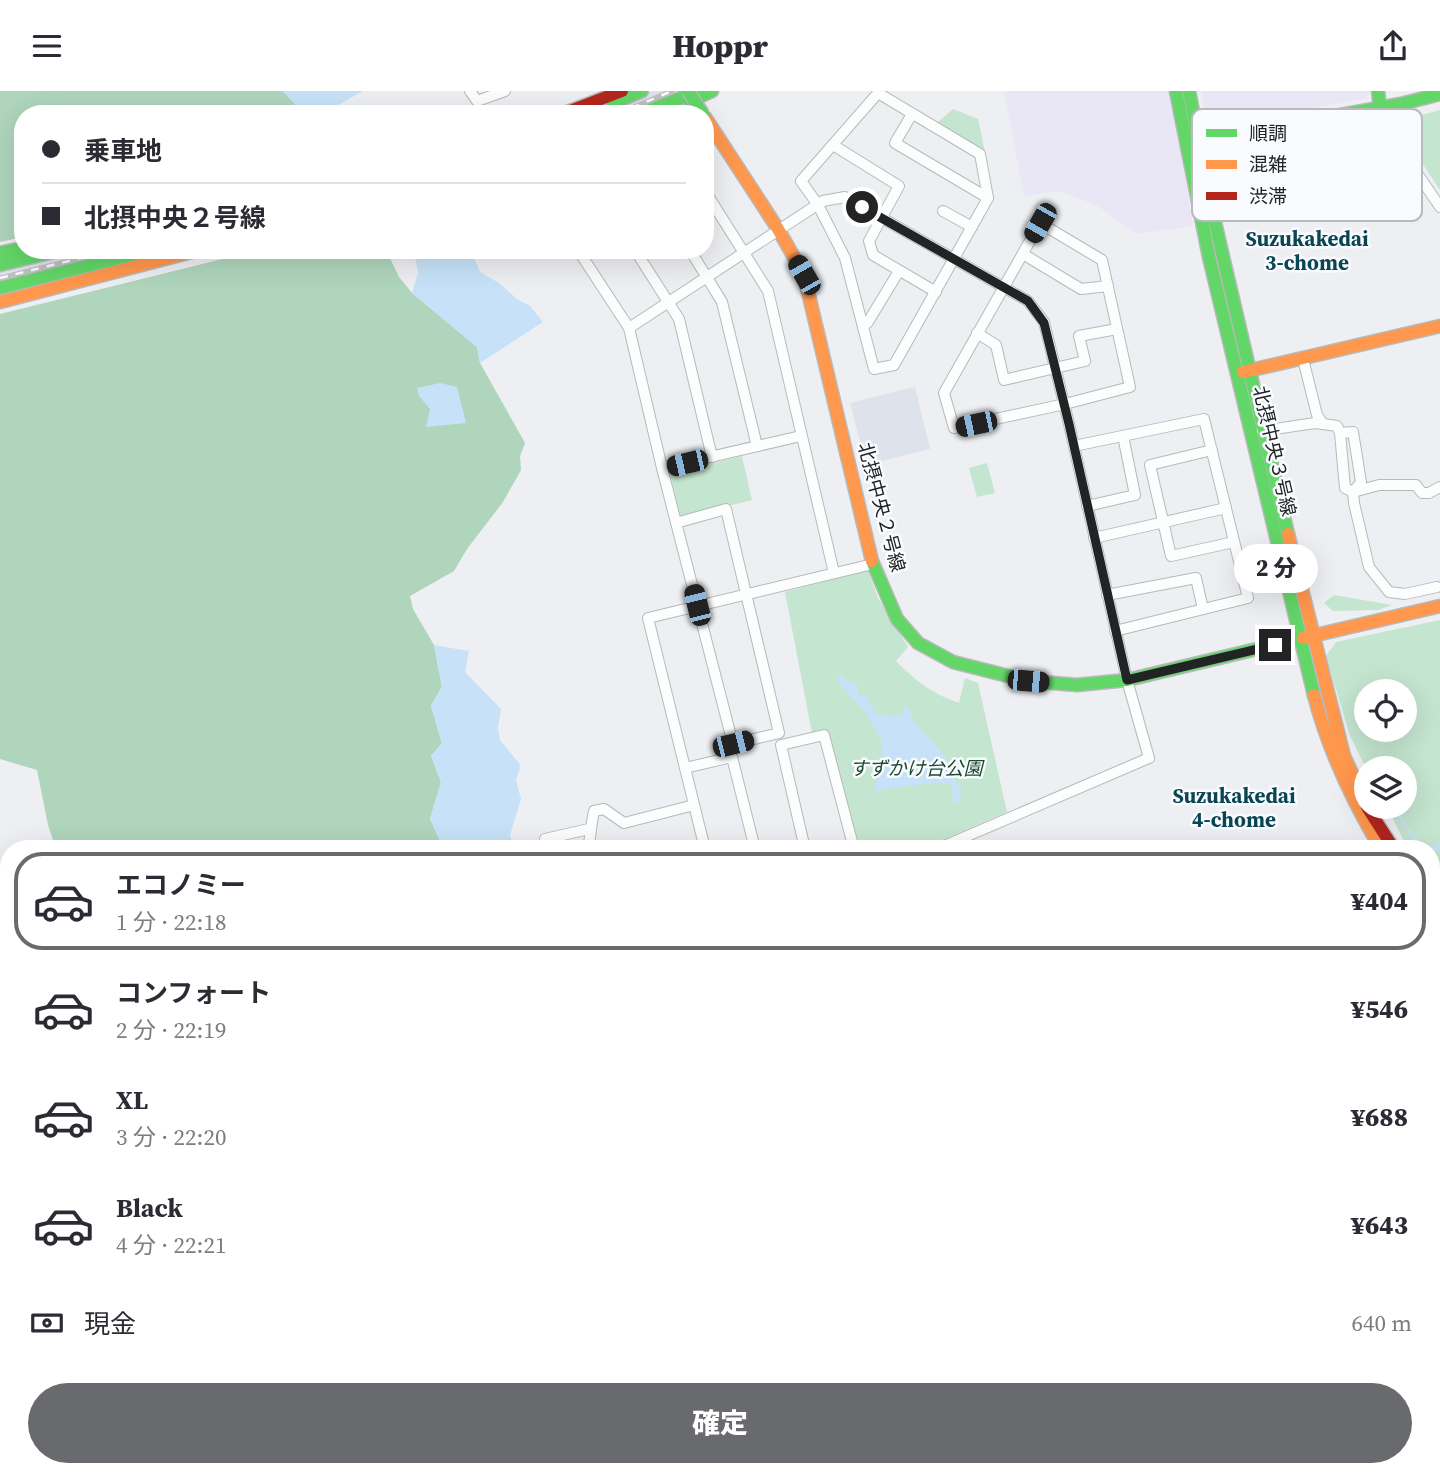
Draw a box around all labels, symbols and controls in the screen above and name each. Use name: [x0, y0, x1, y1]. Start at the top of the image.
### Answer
text: Hoppr: [672, 24, 768, 68]
icon: menu: [28, 27, 66, 65]
icon: share: [1374, 27, 1412, 65]
legend: [1192, 109, 1422, 221]
text: 順調: [1249, 120, 1287, 146]
text: 乗車地: [84, 133, 162, 169]
text: 混雑: [1249, 151, 1287, 177]
text: 渋滞: [1249, 183, 1287, 209]
route start: [846, 191, 878, 223]
text: 北摂中央２号線: [84, 200, 266, 236]
car: [1021, 200, 1060, 246]
district label: Suzukakedai 3-chome: [1245, 224, 1369, 277]
car: [785, 252, 824, 298]
street label: 北摂中央３号線: [1247, 383, 1303, 519]
car: [954, 409, 999, 439]
street label: 北摂中央２号線: [852, 439, 912, 575]
car: [665, 448, 710, 478]
callout: 2 分: [1233, 543, 1317, 593]
text: 2 分: [1256, 552, 1296, 584]
car: [682, 582, 713, 628]
route end: [1259, 629, 1291, 661]
car: [1007, 669, 1050, 693]
map controls: [1354, 679, 1417, 819]
button: locate: [1354, 679, 1417, 742]
car: [711, 729, 756, 759]
park label: すずかけ台公園: [849, 755, 985, 781]
button: layers: [1354, 756, 1417, 819]
district label: Suzukakedai 4-chome: [1172, 781, 1296, 834]
text: エコノミー: [116, 867, 246, 903]
icon: car: [32, 870, 95, 933]
text: ¥404: [1351, 883, 1408, 919]
text: 1 分 · 22:18: [116, 906, 226, 938]
text: コンフォート: [116, 975, 271, 1011]
icon: car: [32, 978, 95, 1041]
text: ¥546: [1351, 991, 1408, 1027]
text: 2 分 · 22:19: [116, 1014, 226, 1046]
text: XL: [116, 1082, 148, 1118]
icon: car: [32, 1086, 95, 1149]
text: ¥688: [1351, 1099, 1408, 1135]
text: 3 分 · 22:20: [116, 1121, 226, 1153]
text: Black: [116, 1190, 183, 1226]
icon: car: [32, 1194, 95, 1257]
text: ¥643: [1351, 1207, 1408, 1243]
text: 4 分 · 22:21: [116, 1229, 226, 1261]
icon: cash: [28, 1304, 66, 1342]
text: 現金: [84, 1306, 136, 1342]
text: 640 m: [1351, 1307, 1412, 1339]
button: 確定: [28, 1383, 1412, 1463]

